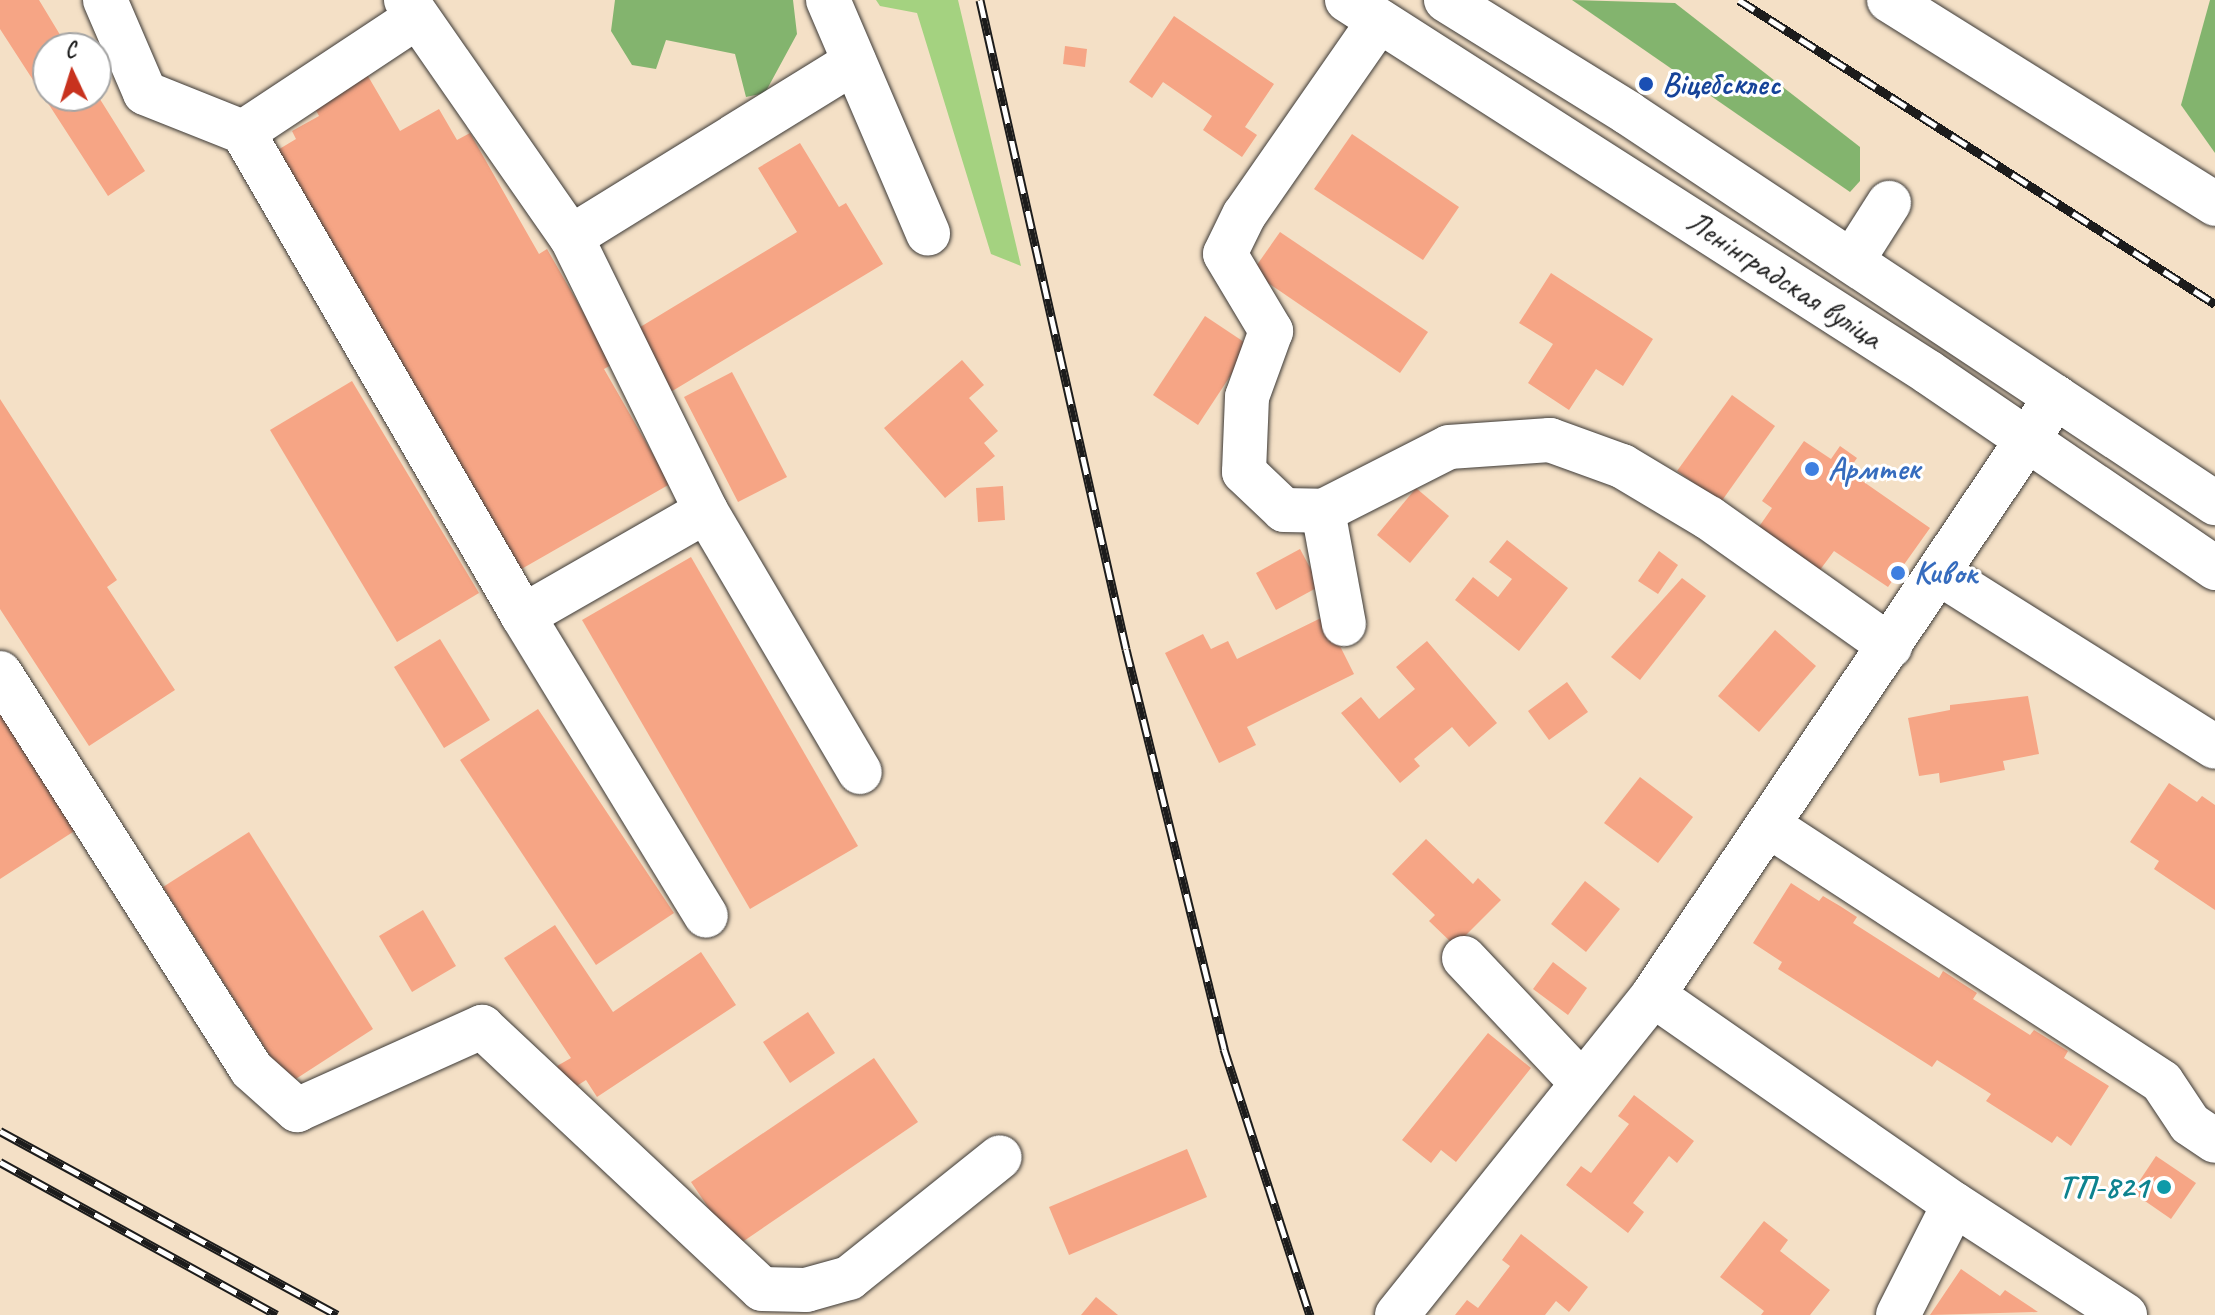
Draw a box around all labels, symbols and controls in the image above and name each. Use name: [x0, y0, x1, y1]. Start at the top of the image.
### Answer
north arrow: [32, 32, 112, 112]
text: С: [64, 36, 77, 64]
place label: Віцебсклес: [1662, 65, 1781, 103]
marker: Віцебсклес: [1637, 75, 1655, 93]
street label: Ленінградская вуліца: [1679, 203, 1889, 357]
place label: Армтек: [1828, 450, 1920, 488]
marker: Армтек: [1803, 460, 1821, 478]
place label: Кивок: [1914, 554, 1977, 592]
marker: Кивок: [1889, 564, 1907, 582]
place label: ТП-821: [2059, 1168, 2148, 1206]
marker: ТП-821: [2155, 1178, 2173, 1196]

